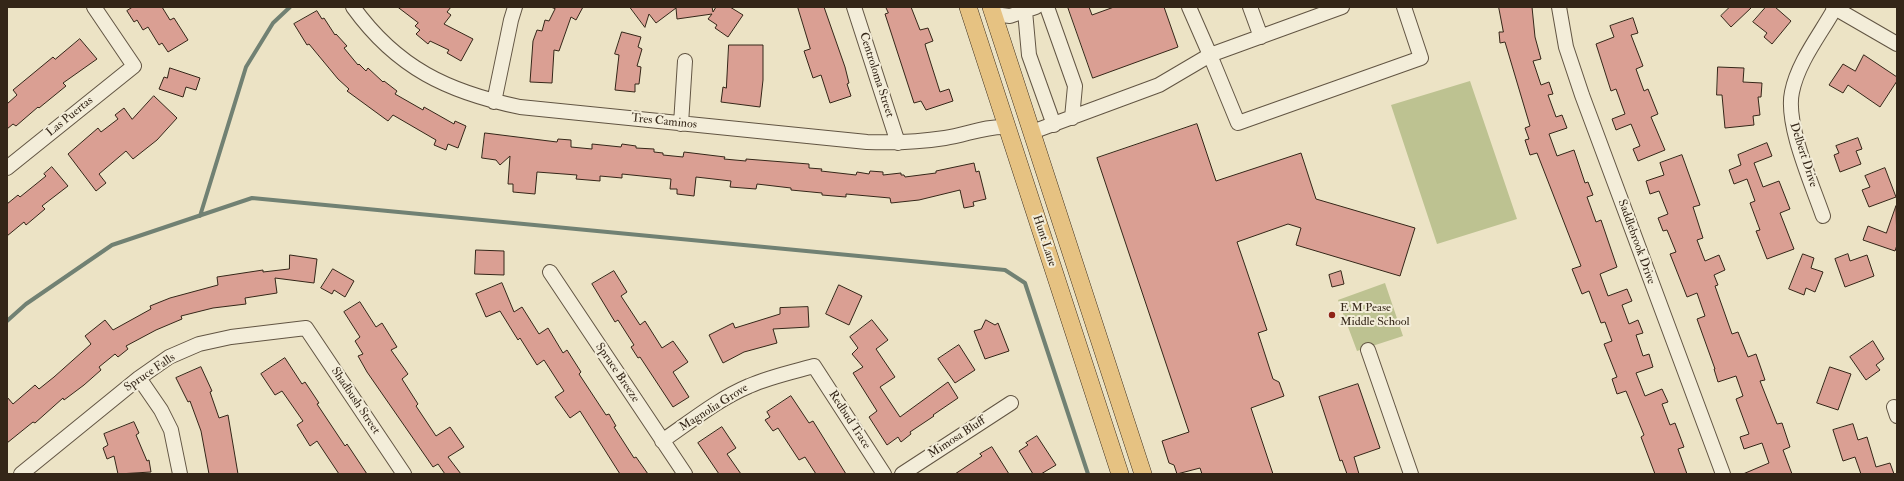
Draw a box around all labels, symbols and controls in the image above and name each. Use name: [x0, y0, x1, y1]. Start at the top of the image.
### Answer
street label: Centroloma Street: [855, 31, 897, 119]
street label: Las Puertas: [44, 94, 96, 140]
street label: Tres Caminos: [630, 111, 698, 133]
street label: Delbert Drive: [1786, 121, 1820, 189]
street label: Saddlebrook Drive: [1614, 198, 1658, 286]
street label: Hunt Lane: [1029, 213, 1059, 269]
place label: E M Pease Middle School: [1340, 301, 1410, 329]
marker: E M Pease Middle School: [1327, 310, 1337, 320]
street label: Spruce Breeze: [592, 340, 642, 406]
street label: Spruce Falls: [122, 351, 178, 395]
street label: Shadbush Street: [327, 365, 383, 437]
street label: Magnolia Grove: [677, 381, 751, 435]
street label: Redbud Trace: [825, 388, 873, 452]
street label: Mimosa Bluff: [926, 414, 988, 462]

